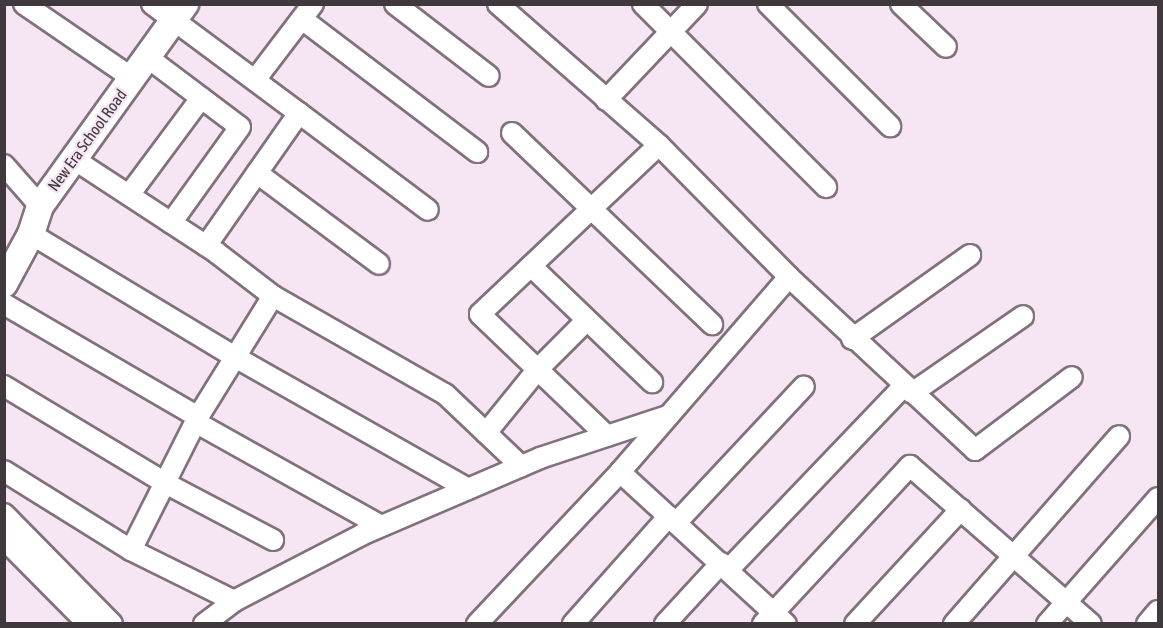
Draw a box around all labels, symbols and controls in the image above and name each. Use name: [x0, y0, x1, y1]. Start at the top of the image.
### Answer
street label: New Era School Road: [44, 85, 130, 195]

